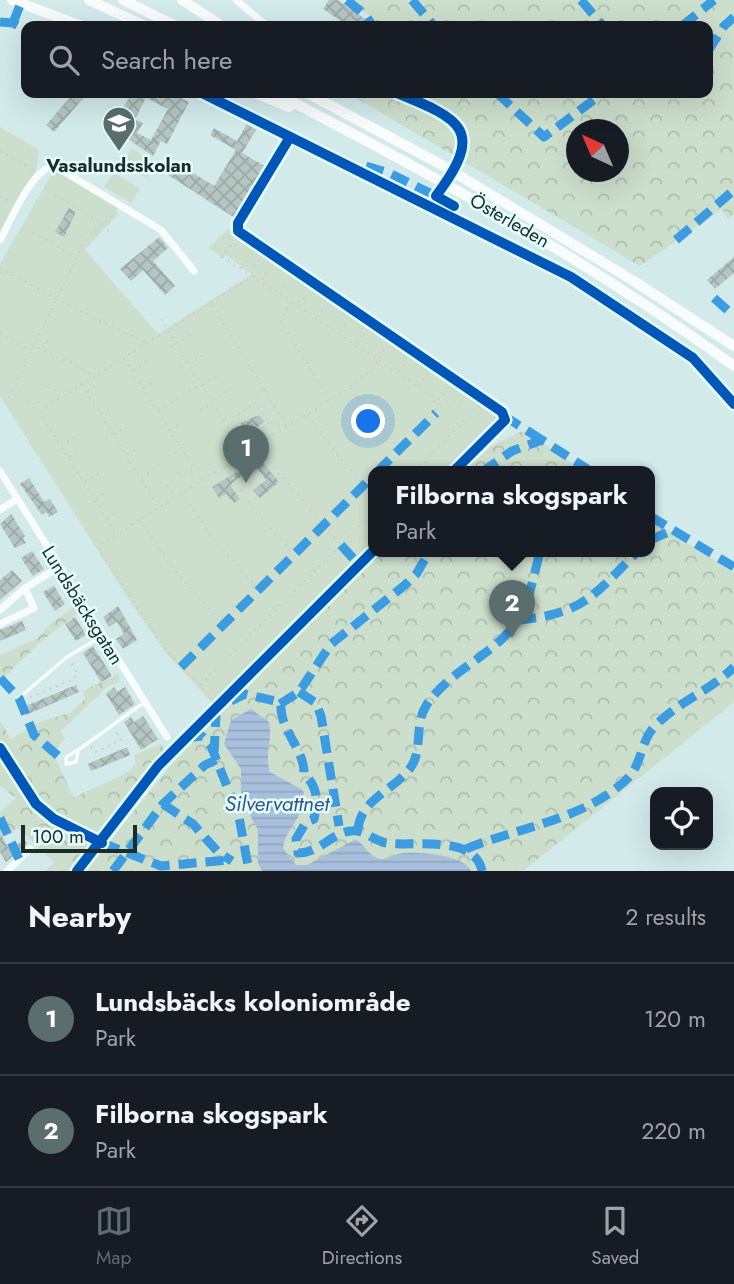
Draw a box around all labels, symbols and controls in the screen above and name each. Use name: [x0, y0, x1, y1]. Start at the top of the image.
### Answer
search box: [21, 21, 713, 98]
icon: search: [45, 41, 83, 79]
text: Search here: [101, 41, 233, 79]
school or university icon: Vasalundsskolan: [100, 104, 138, 153]
north arrow: [566, 119, 629, 182]
place label: Vasalundsskolan: [45, 152, 192, 179]
street label: Österleden: [465, 187, 555, 254]
your location: [351, 404, 385, 438]
pin: 1: [223, 425, 269, 483]
popup: [368, 466, 655, 557]
text: Filborna skogspark: [395, 476, 628, 514]
text: Park: [395, 514, 436, 548]
street label: Lundsbäcksgatan: [35, 541, 130, 670]
pin: 2: [489, 580, 535, 638]
map controls: [650, 787, 713, 850]
button: locate: [650, 787, 713, 850]
water label: Silvervattnet: [225, 789, 330, 819]
scale bar: [21, 822, 136, 854]
text: 100 m: [32, 823, 84, 850]
text: Nearby: [28, 895, 131, 938]
text: 2 results: [625, 900, 706, 934]
text: Lundsbäcks koloniområde: [95, 983, 411, 1021]
text: 1: [45, 1002, 57, 1036]
text: 120 m: [644, 1002, 706, 1036]
text: Park: [95, 1021, 136, 1055]
text: Filborna skogspark: [95, 1095, 328, 1133]
text: 2: [43, 1114, 59, 1148]
text: 220 m: [641, 1114, 706, 1148]
text: Park: [95, 1133, 136, 1167]
tab: Map: [95, 1202, 133, 1271]
tab: Directions: [322, 1202, 402, 1271]
tab: Saved: [591, 1202, 639, 1271]

